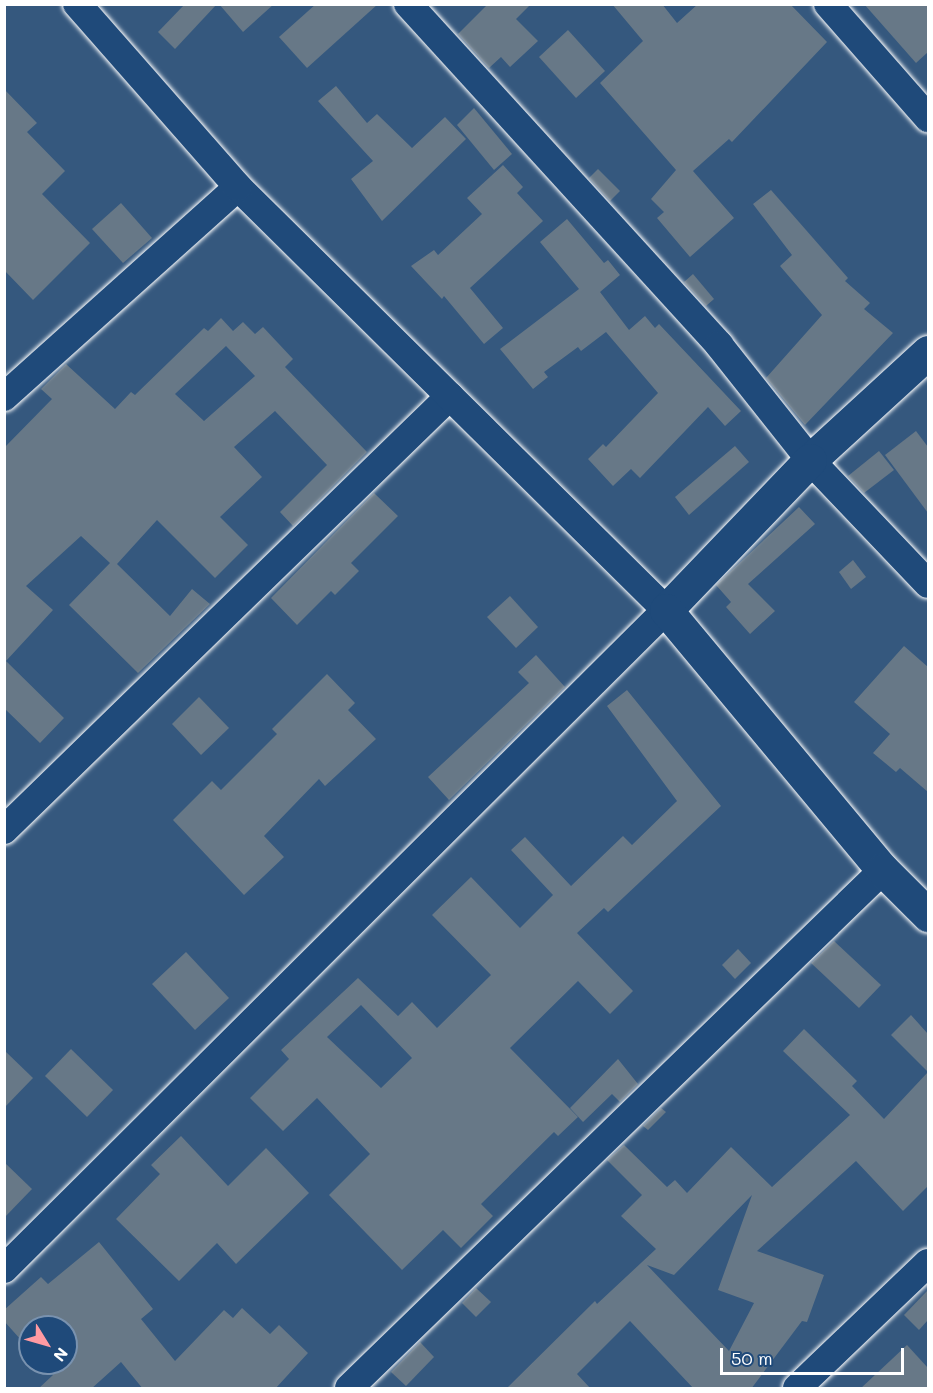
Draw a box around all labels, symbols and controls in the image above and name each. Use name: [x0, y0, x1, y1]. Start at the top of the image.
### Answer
north arrow: [18, 1315, 78, 1375]
scale bar: [723, 1336, 908, 1374]
text: N: [49, 1344, 73, 1366]
text: 50 m: [731, 1346, 773, 1370]

